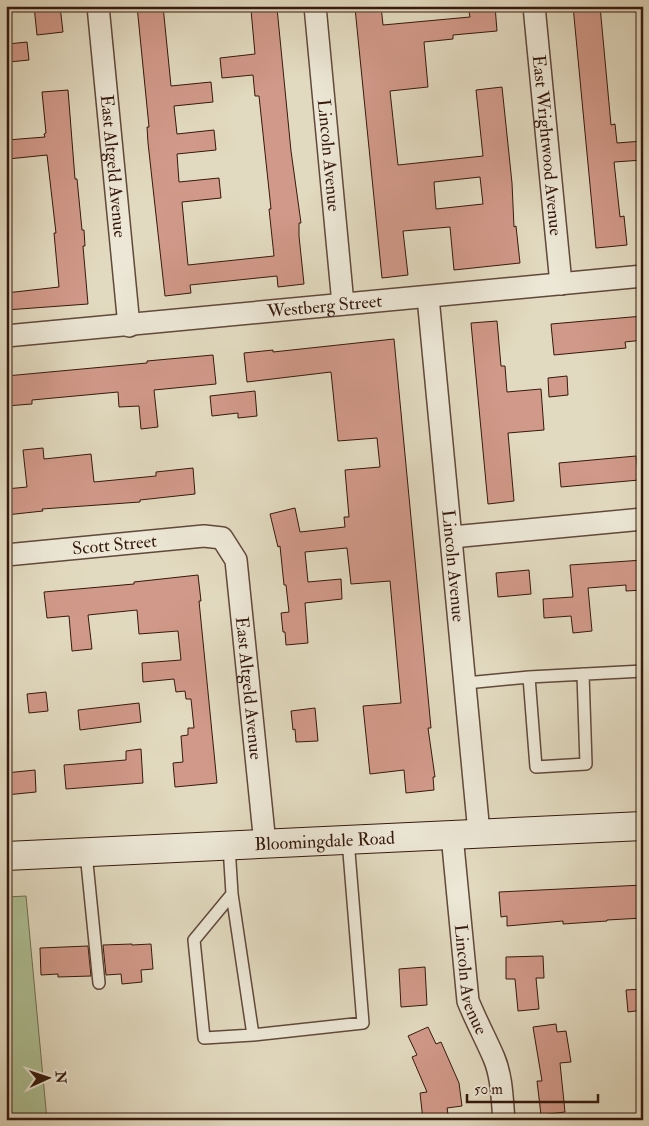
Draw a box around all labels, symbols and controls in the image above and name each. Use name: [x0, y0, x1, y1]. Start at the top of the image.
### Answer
street label: East Wrightwood Avenue: [527, 54, 568, 237]
street label: East Altgeld Avenue: [95, 94, 132, 239]
street label: Lincoln Avenue: [312, 98, 346, 213]
street label: Westberg Street: [265, 289, 383, 323]
street label: Lincoln Avenue: [437, 509, 470, 623]
street label: Scott Street: [71, 529, 158, 560]
street label: East Altgeld Avenue: [230, 616, 268, 761]
street label: Bloomingdale Road: [254, 826, 395, 856]
street label: Lincoln Avenue: [449, 923, 493, 1039]
north arrow: [22, 1054, 72, 1104]
text: N: [52, 1070, 69, 1085]
scale bar: [467, 1071, 598, 1103]
text: 50 m: [474, 1080, 503, 1099]

